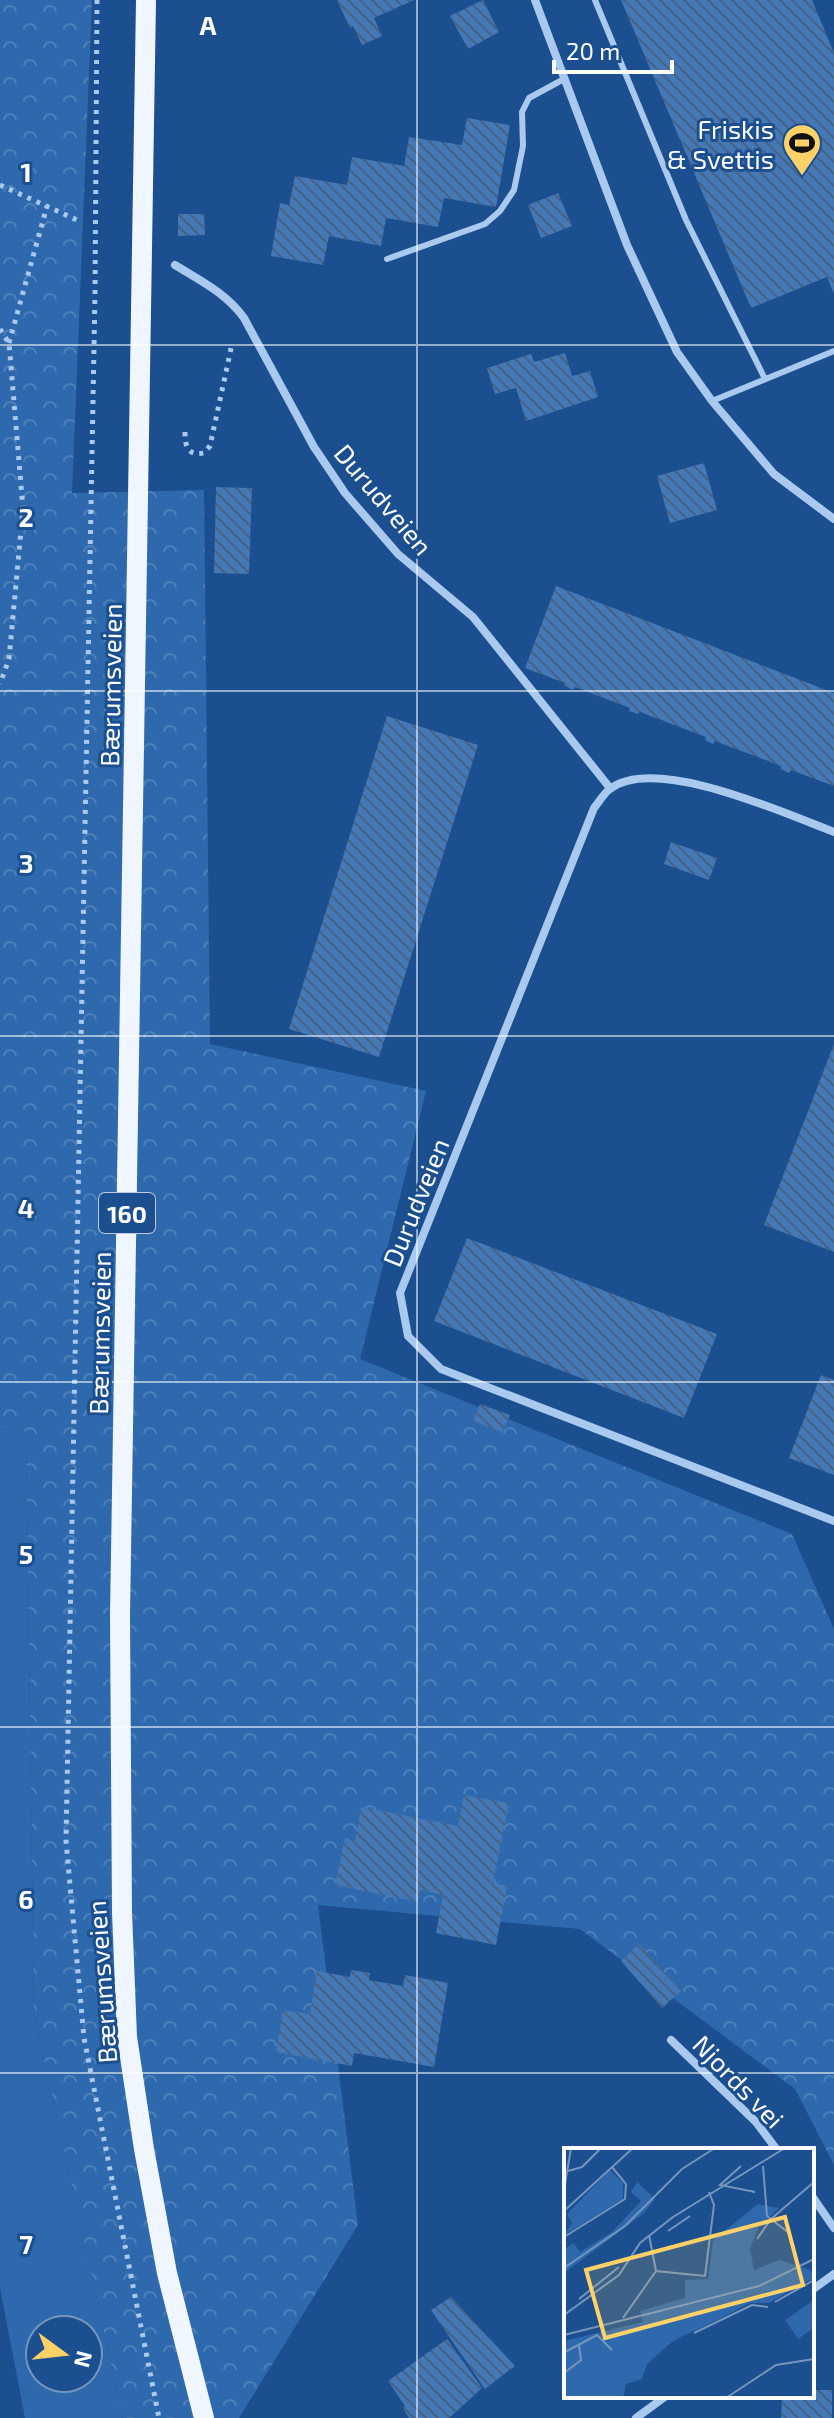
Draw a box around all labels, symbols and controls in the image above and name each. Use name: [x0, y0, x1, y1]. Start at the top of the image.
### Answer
text: A: [200, 9, 217, 40]
scale bar: [554, 24, 672, 74]
text: 20 m: [566, 36, 620, 65]
place label: Friskis & Svettis: [667, 113, 774, 174]
sports icon: Friskis & Svettis: [781, 122, 823, 177]
text: 1: [20, 156, 32, 187]
street label: Durudveien: [329, 437, 439, 561]
text: 2: [18, 501, 34, 532]
street label: Bærumsveien: [93, 603, 127, 767]
text: 3: [19, 847, 33, 878]
street label: Durudveien: [375, 1133, 455, 1271]
text: 4: [18, 1192, 34, 1223]
road number: 160: [99, 1193, 155, 1233]
street label: Bærumsveien: [82, 1251, 116, 1415]
text: 5: [19, 1538, 33, 1569]
text: 6: [18, 1883, 34, 1914]
street label: Bærumsveien: [80, 1900, 122, 2064]
street label: Njords vei: [687, 2028, 791, 2134]
inset map: [564, 2148, 814, 2398]
text: 7: [19, 2228, 33, 2259]
north arrow: [24, 2314, 104, 2394]
text: N: [70, 2348, 99, 2370]

